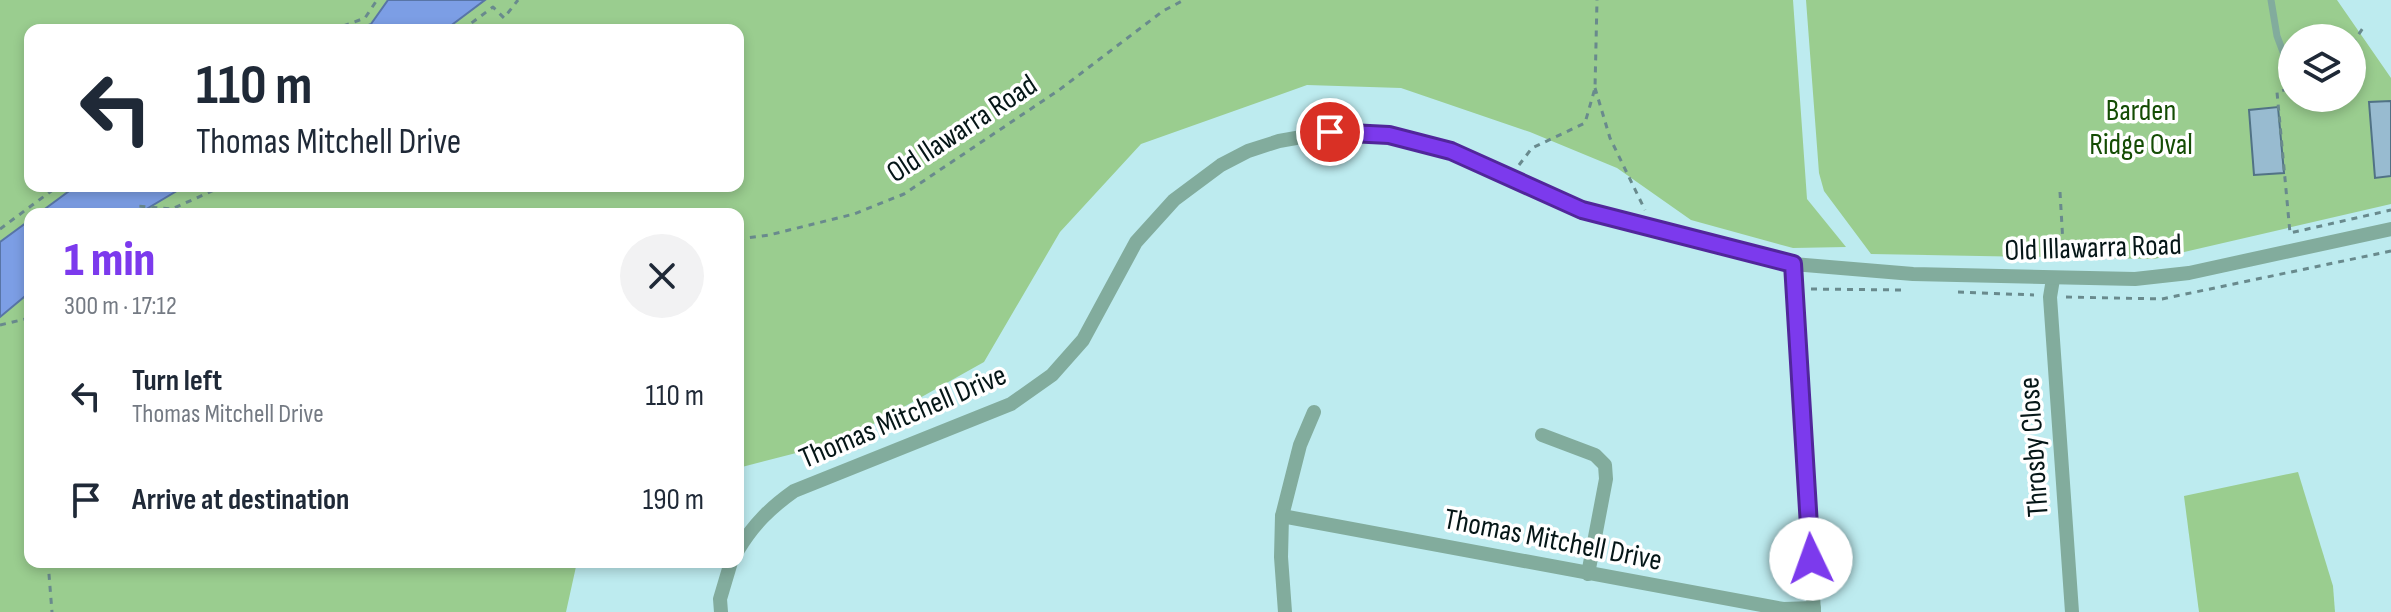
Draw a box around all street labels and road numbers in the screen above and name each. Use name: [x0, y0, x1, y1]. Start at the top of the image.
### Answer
street label: Old Ilawarra Road: [880, 67, 1044, 191]
street label: Old Illawarra Road: [2004, 227, 2182, 269]
street label: Thomas Mitchell Drive: [794, 357, 1012, 477]
street label: Throsby Close: [2011, 376, 2057, 518]
street label: Thomas Mitchell Drive: [1441, 501, 1665, 579]

